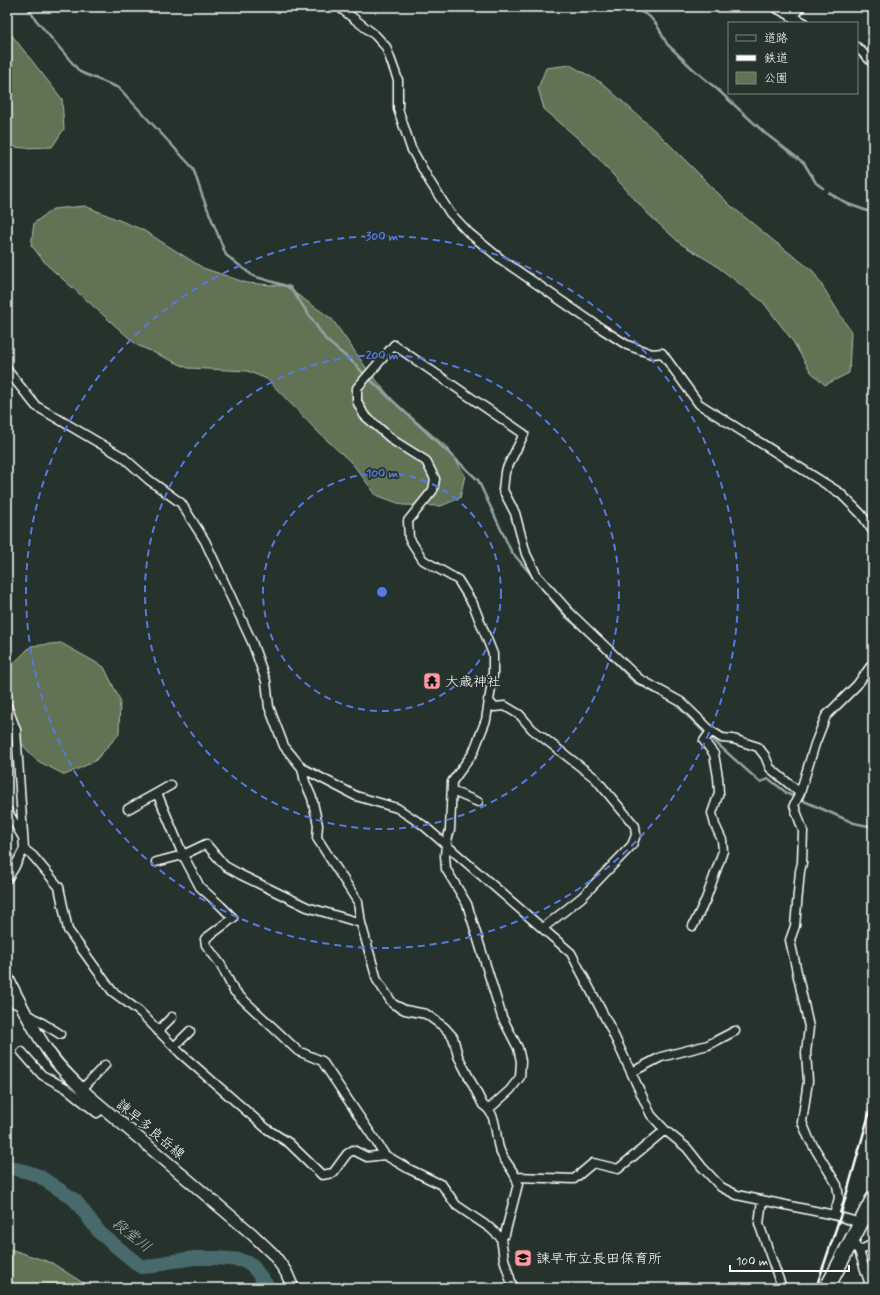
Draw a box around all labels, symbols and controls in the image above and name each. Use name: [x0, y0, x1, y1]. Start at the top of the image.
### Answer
legend: [728, 22, 858, 94]
text: 道路: [764, 31, 788, 47]
text: 鉄道: [764, 51, 788, 67]
text: 公園: [764, 71, 788, 87]
text: 300 m: [366, 229, 399, 245]
text: 200 m: [366, 348, 399, 364]
text: 100 m: [366, 466, 399, 482]
centre of rings: [375, 585, 389, 599]
temple icon: 大歳神社: [422, 671, 442, 691]
place label: 大歳神社: [445, 673, 501, 691]
street label: 諫早多良岳線: [112, 1096, 188, 1164]
water label: 段堂川: [107, 1214, 155, 1258]
scale bar: [730, 1247, 849, 1273]
school or university icon: 諫早市立長田保育所: [513, 1248, 533, 1268]
place label: 諫早市立長田保育所: [536, 1250, 662, 1268]
text: 100 m: [736, 1254, 768, 1270]

